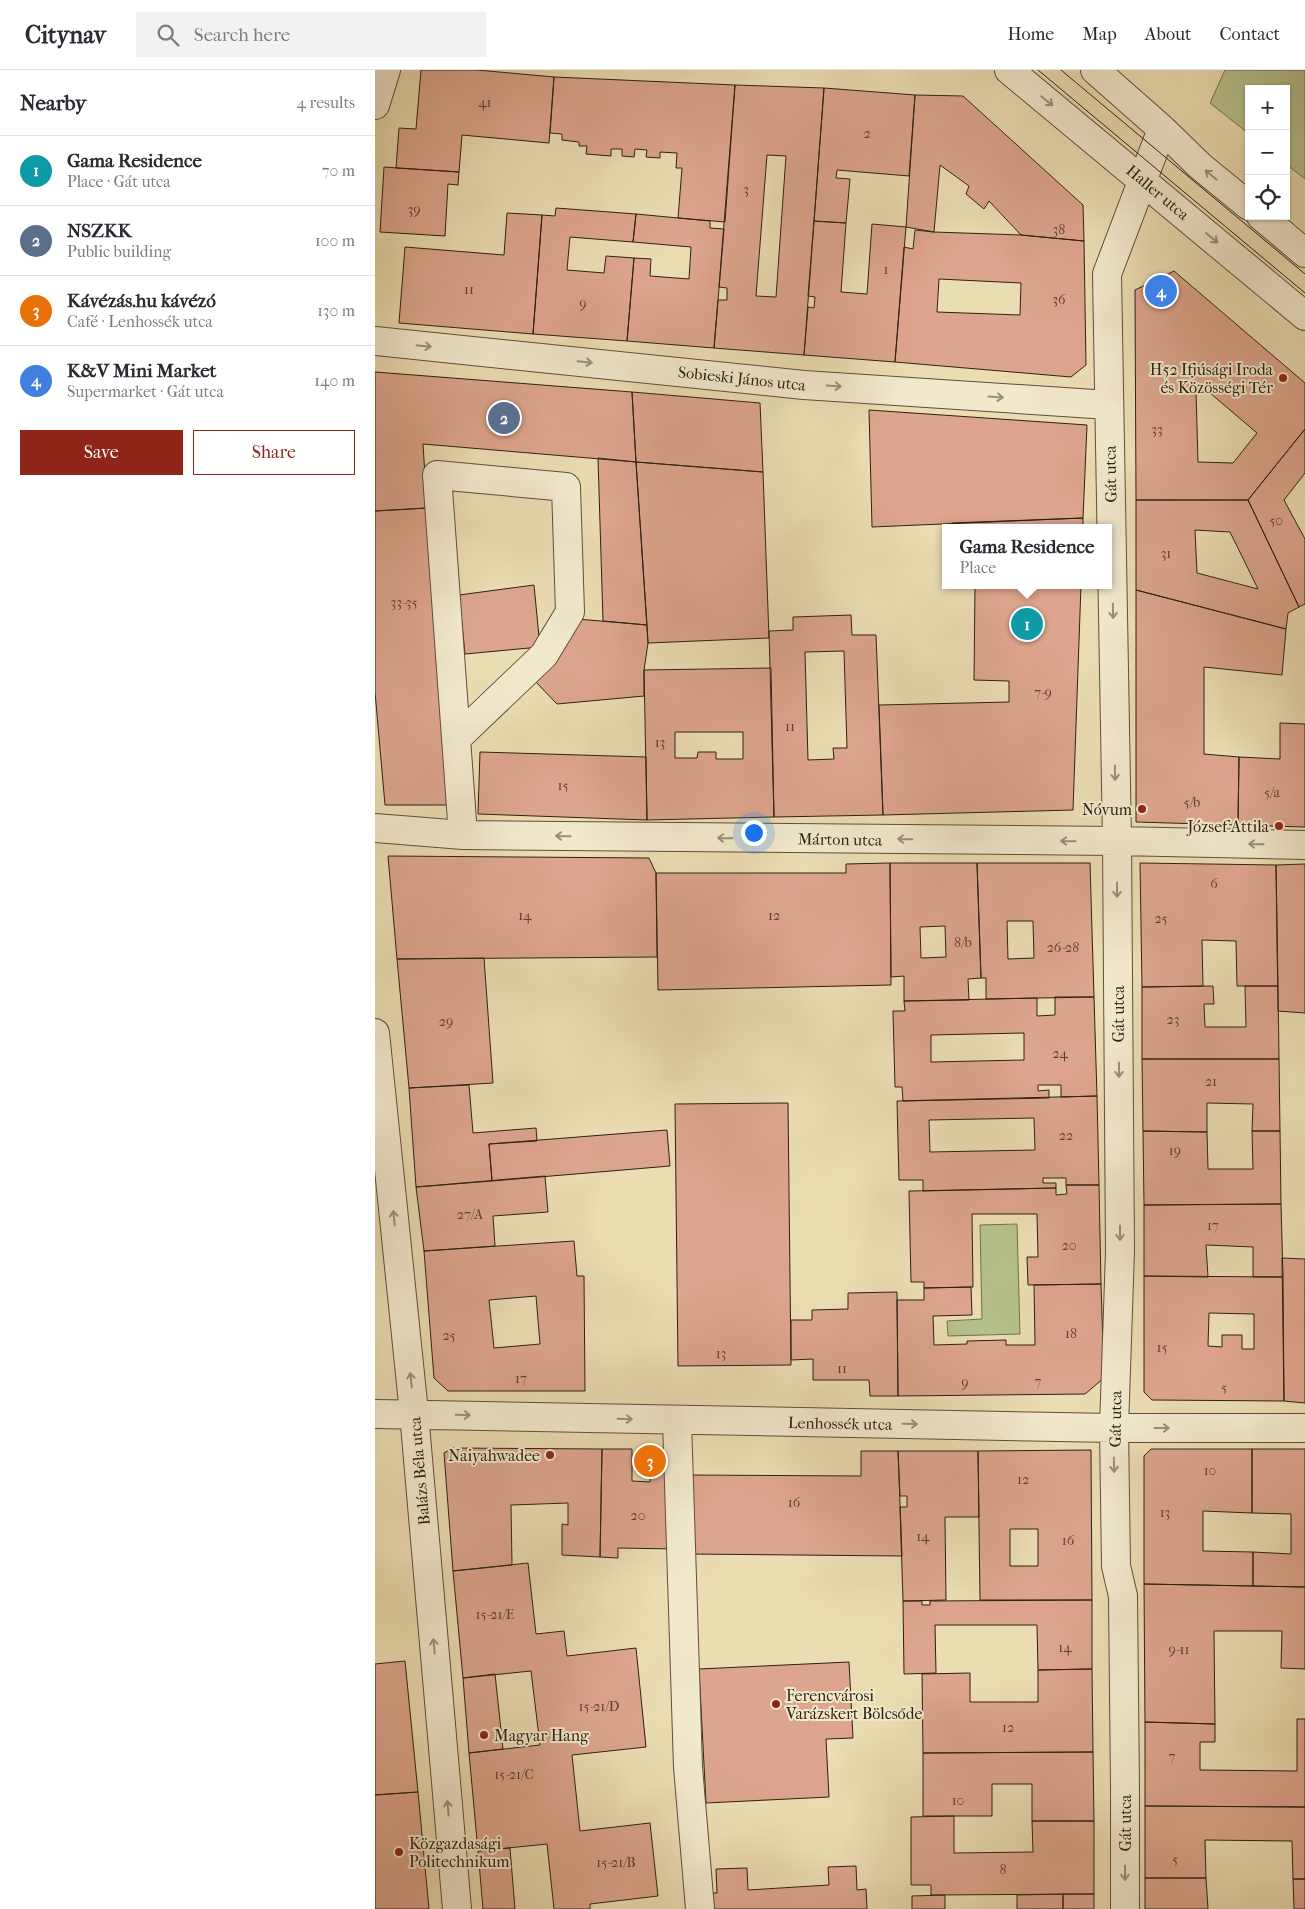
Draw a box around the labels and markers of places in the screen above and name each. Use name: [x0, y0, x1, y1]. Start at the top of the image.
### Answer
pin: 4: [1145, 272, 1177, 310]
place label: H52 Ifjúsági Iroda és Közösségi Tér: [1150, 360, 1274, 397]
marker: H52 Ifjúsági Iroda és Közösségi Tér: [1277, 372, 1289, 384]
pin: 2: [488, 399, 520, 437]
pin: 1: [1011, 605, 1043, 643]
place label: Nóvum: [1082, 800, 1133, 819]
marker: Nóvum: [1136, 803, 1148, 815]
place label: József Attila: [1185, 817, 1270, 836]
marker: József Attila: [1273, 820, 1285, 832]
pin: 3: [634, 1442, 666, 1480]
place label: Naiyahwadee: [448, 1446, 540, 1465]
marker: Naiyahwadee: [544, 1449, 556, 1461]
place label: Ferencvárosi Varázskert Bölcsőde: [785, 1686, 922, 1723]
marker: Ferencvárosi Varázskert Bölcsőde: [770, 1698, 782, 1710]
place label: Magyar Hang: [494, 1726, 589, 1745]
marker: Magyar Hang: [478, 1729, 490, 1741]
place label: Közgazdasági Politechnikum: [409, 1834, 510, 1871]
marker: Közgazdasági Politechnikum: [393, 1846, 405, 1858]

